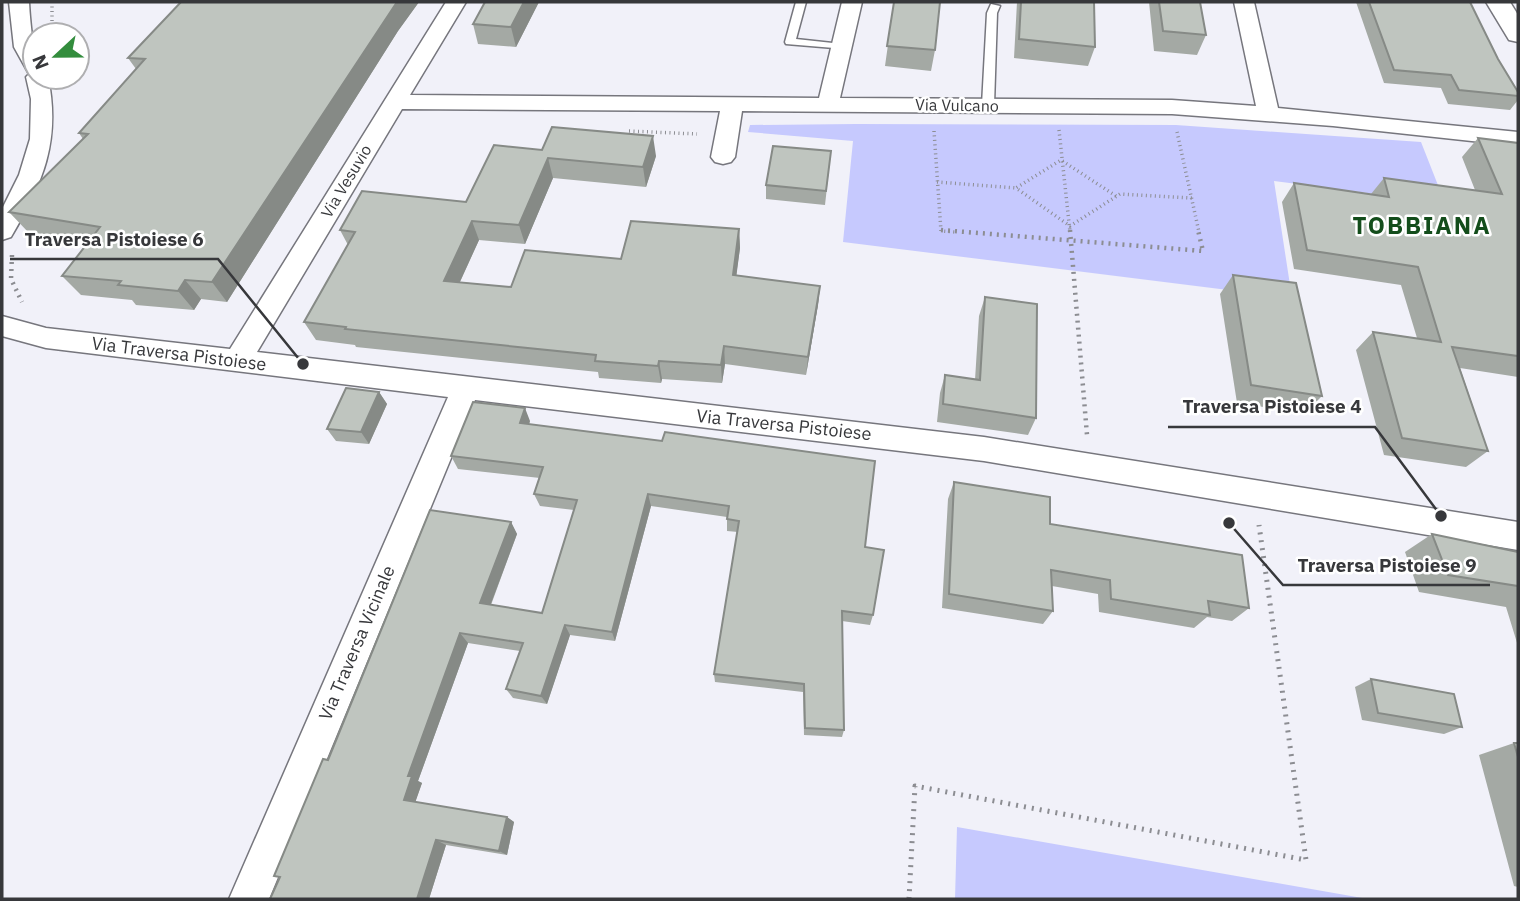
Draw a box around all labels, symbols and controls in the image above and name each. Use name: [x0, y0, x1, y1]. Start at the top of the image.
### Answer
north arrow: [21, 21, 91, 91]
text: N: [27, 51, 54, 73]
street label: Via Vulcano: [915, 94, 999, 116]
street label: Via Vesuvio: [316, 141, 376, 221]
district label: TOBBIANA: [1352, 209, 1492, 241]
callout: Traversa Pistoiese 6: [10, 219, 218, 259]
text: Traversa Pistoiese 6: [24, 227, 204, 251]
street label: Via Traversa Pistoiese: [90, 331, 268, 376]
callout: Traversa Pistoiese 4: [1168, 387, 1375, 427]
text: Traversa Pistoiese 4: [1182, 394, 1362, 418]
street label: Via Traversa Pistoiese: [695, 404, 873, 445]
callout: Traversa Pistoiese 9: [1283, 545, 1490, 585]
text: Traversa Pistoiese 9: [1297, 553, 1477, 577]
street label: Via Traversa Vicinale: [313, 562, 400, 724]

